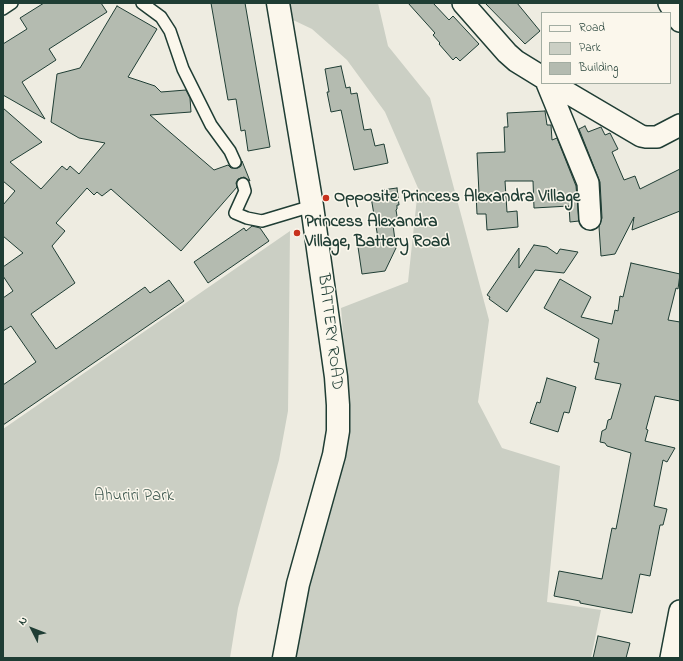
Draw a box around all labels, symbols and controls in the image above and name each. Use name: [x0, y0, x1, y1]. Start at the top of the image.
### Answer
legend: [541, 12, 671, 84]
text: Road: [579, 19, 605, 37]
text: Park: [579, 39, 601, 57]
text: Building: [579, 59, 618, 77]
place label: Opposite Princess Alexandra Village: [334, 188, 580, 208]
marker: Opposite Princess Alexandra Village: [321, 193, 331, 203]
place label: Princess Alexandra Village, Battery Road: [305, 213, 450, 253]
marker: Princess Alexandra Village, Battery Road: [292, 228, 302, 238]
street label: BATTERY ROAD: [312, 273, 346, 391]
park label: Ahuriri Park: [94, 487, 174, 507]
north arrow: [12, 609, 52, 649]
text: N: [15, 613, 32, 629]

